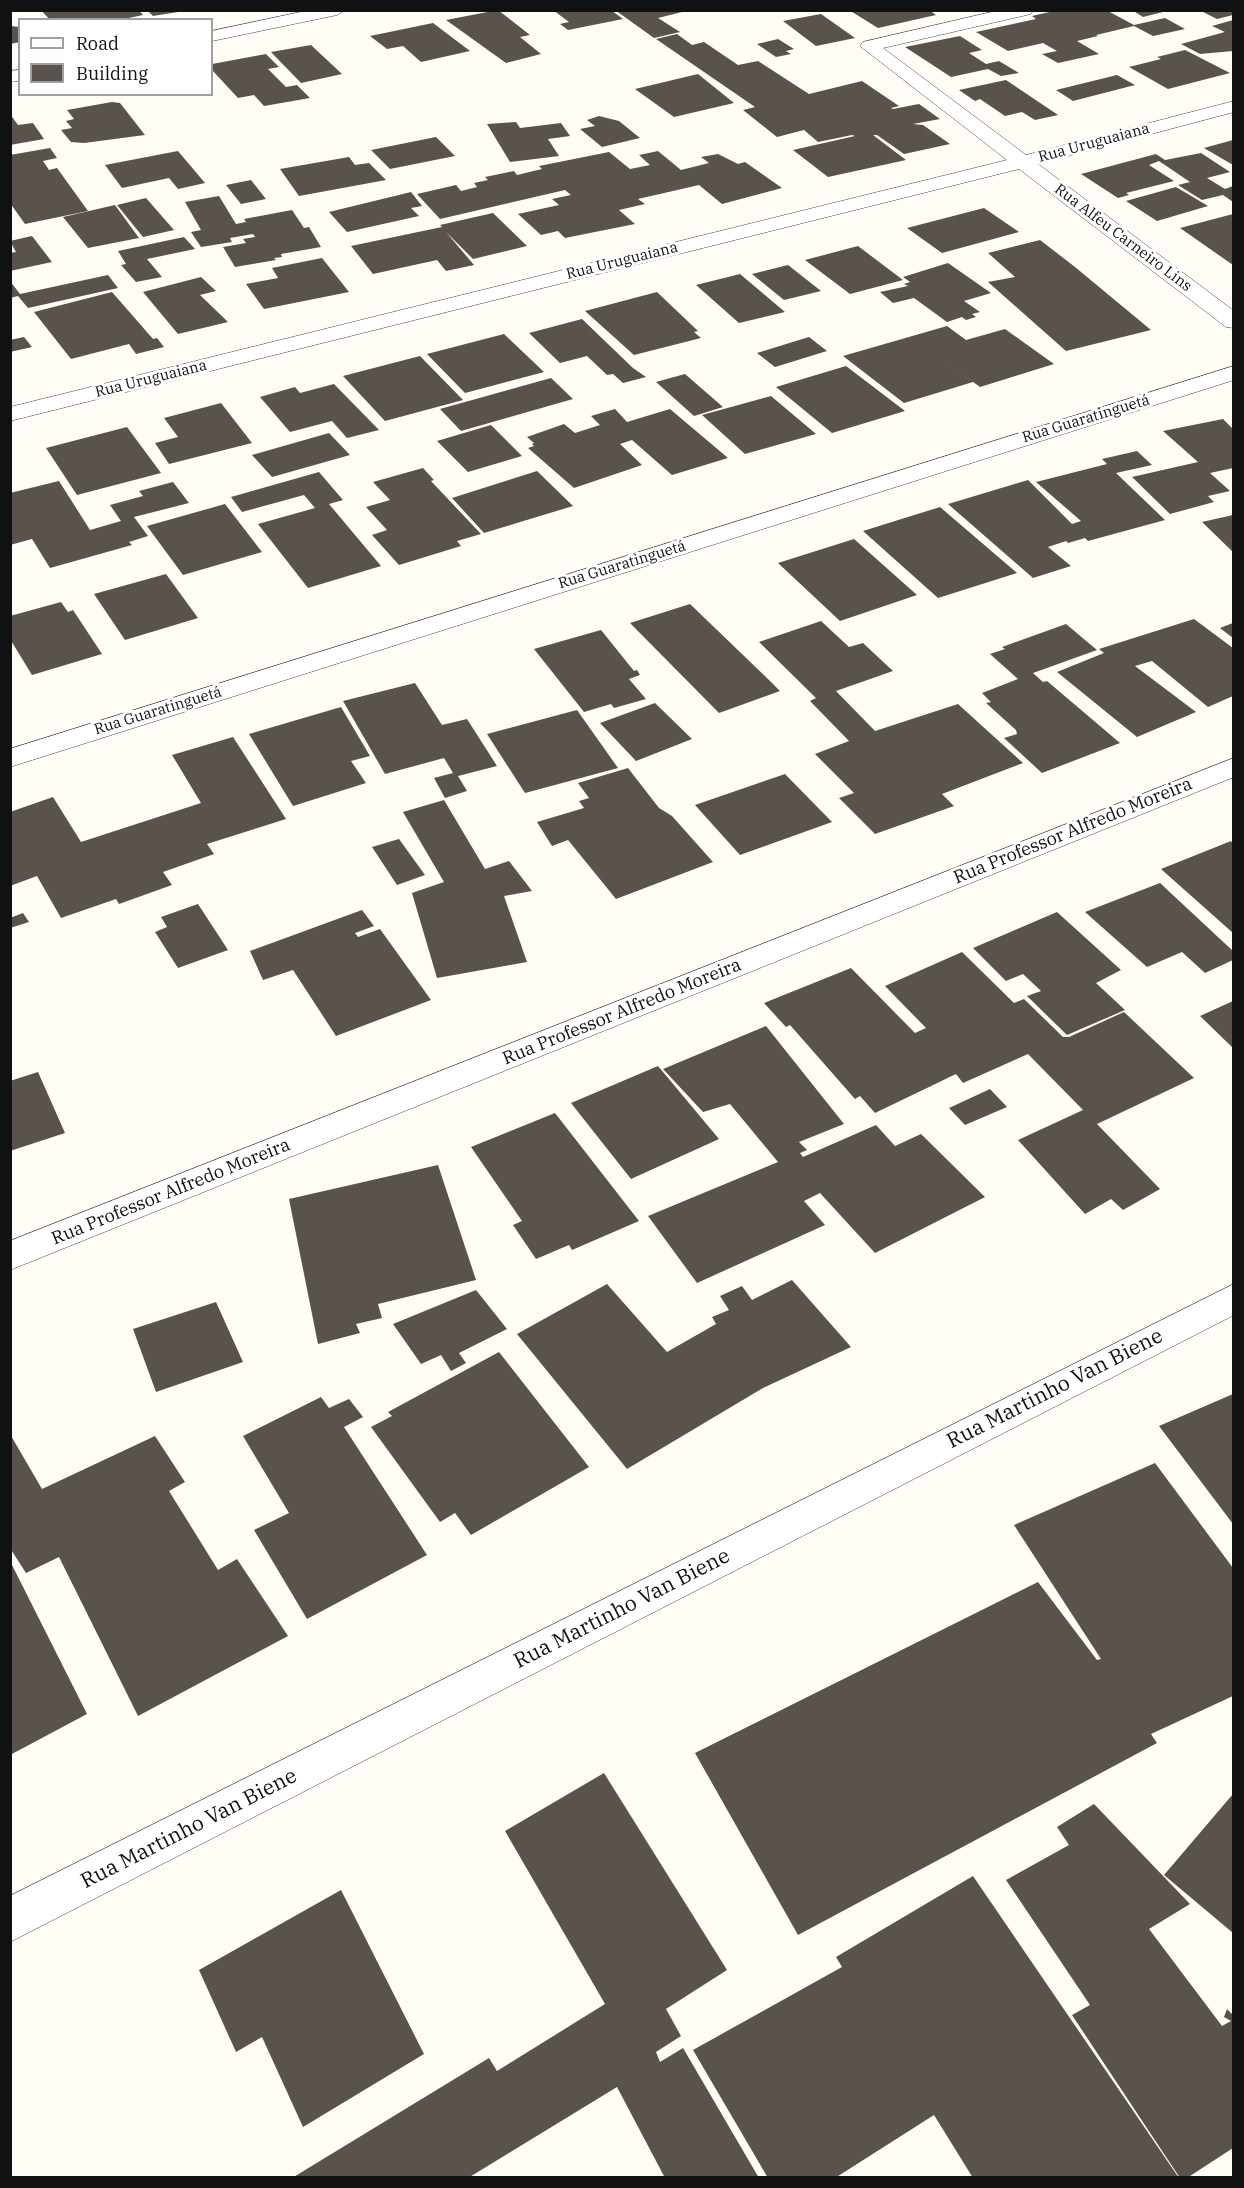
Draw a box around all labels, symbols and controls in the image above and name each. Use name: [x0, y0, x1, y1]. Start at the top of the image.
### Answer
legend: [18, 18, 213, 96]
text: Road: [76, 32, 119, 55]
text: Building: [76, 62, 148, 85]
street label: Rua Uruguaiana: [1036, 119, 1152, 167]
street label: Rua Alfeu Carneiro Lins: [1051, 180, 1195, 296]
street label: Rua Uruguaiana: [564, 238, 680, 284]
street label: Rua Uruguaiana: [93, 356, 209, 402]
street label: Rua Guaratinguetá: [1020, 391, 1152, 447]
street label: Rua Guaratinguetá: [556, 537, 688, 593]
street label: Rua Guaratinguetá: [92, 683, 224, 739]
street label: Rua Professor Alfredo Moreira: [951, 773, 1195, 889]
street label: Rua Professor Alfredo Moreira: [500, 954, 744, 1070]
street label: Rua Professor Alfredo Moreira: [49, 1134, 293, 1250]
street label: Rua Martinho Van Biene: [943, 1324, 1167, 1454]
street label: Rua Martinho Van Biene: [510, 1544, 734, 1674]
street label: Rua Martinho Van Biene: [77, 1764, 301, 1894]

